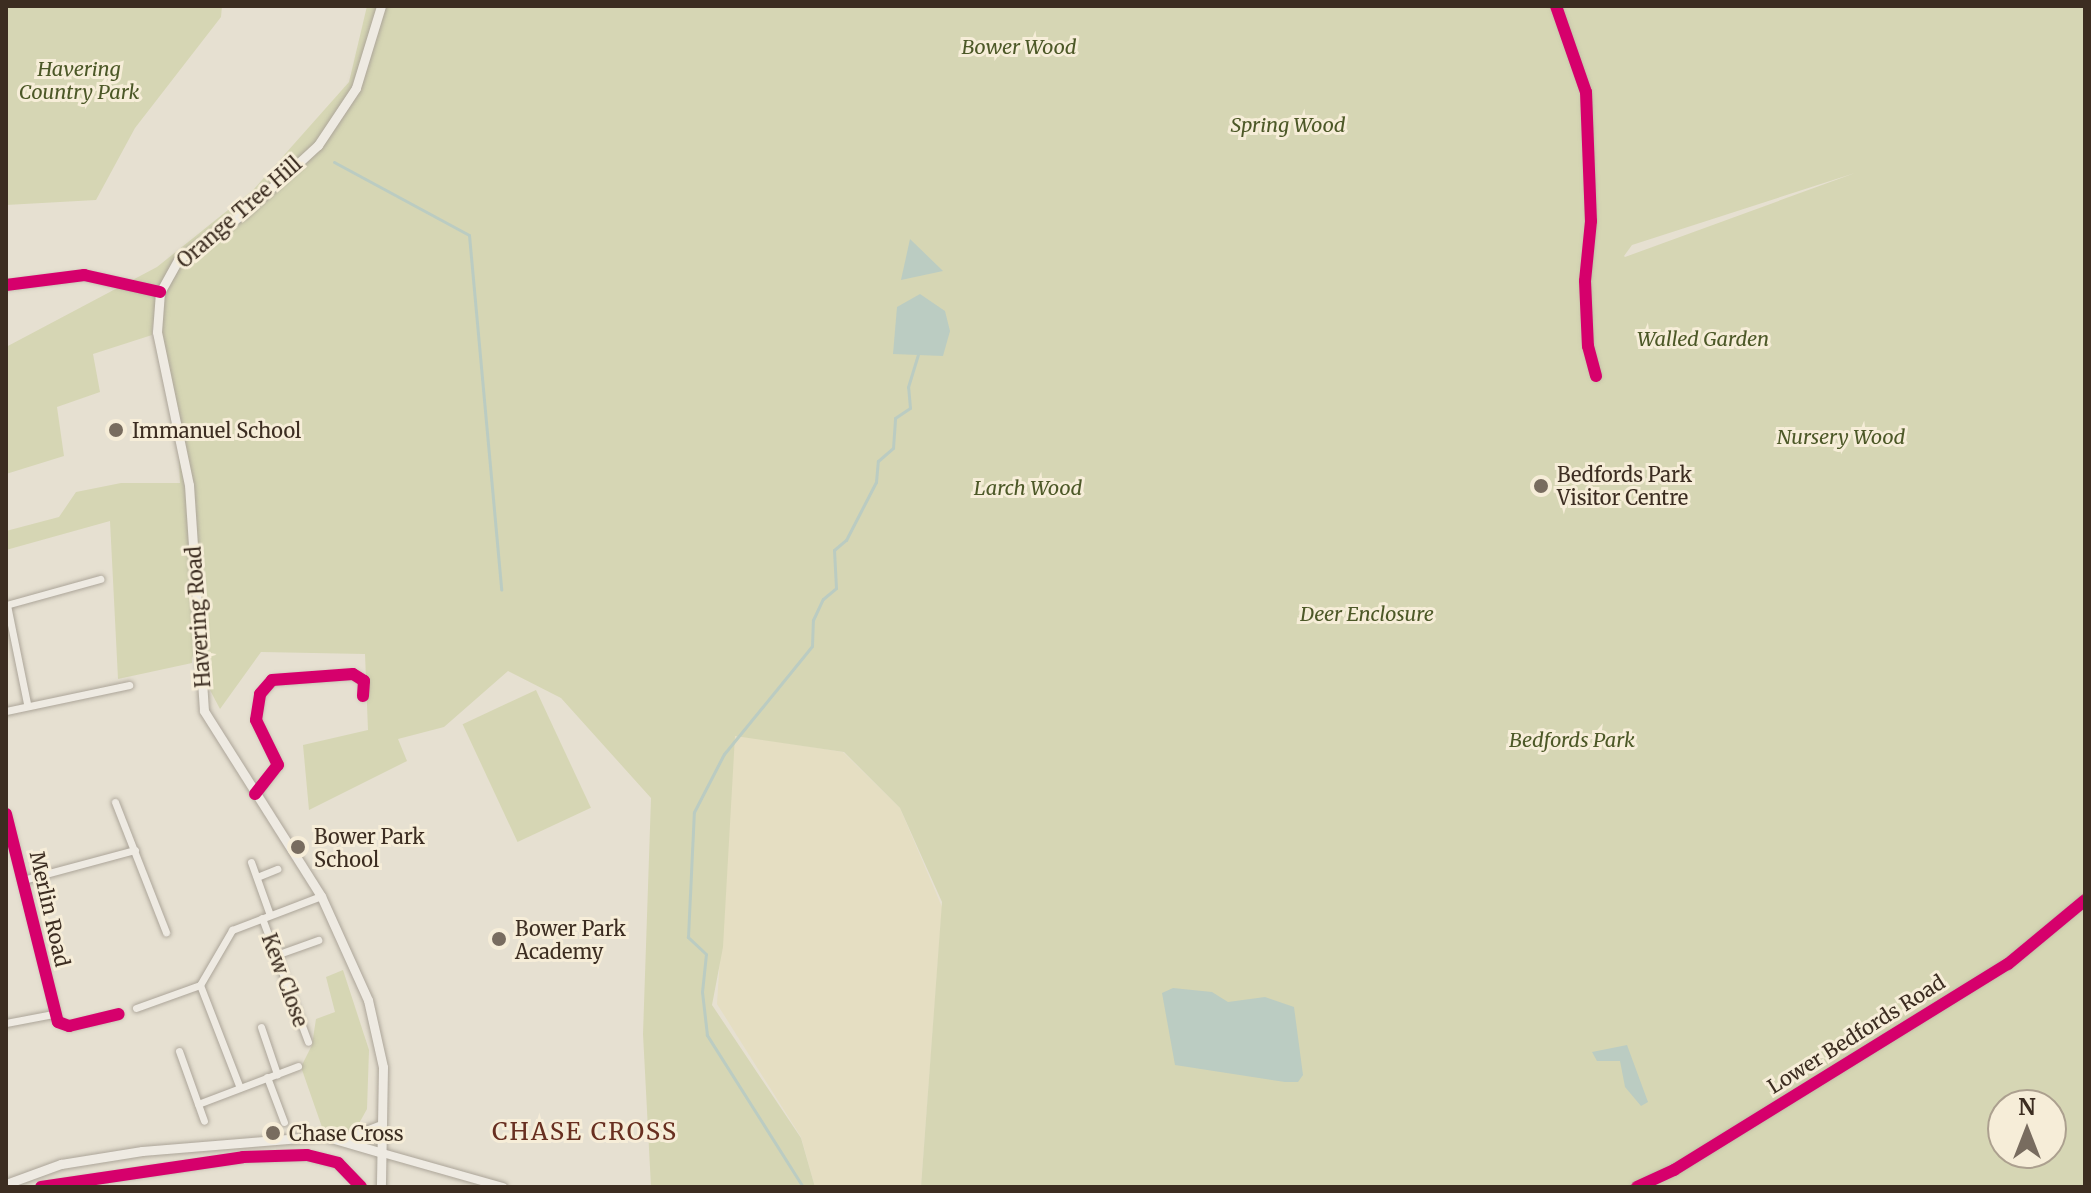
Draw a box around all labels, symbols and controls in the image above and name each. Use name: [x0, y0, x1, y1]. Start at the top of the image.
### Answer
park label: Bower Wood: [961, 34, 1077, 58]
park label: Havering Country Park: [19, 56, 139, 103]
park label: Spring Wood: [1230, 112, 1346, 136]
street label: Orange Tree Hill: [172, 151, 306, 273]
park label: Walled Garden: [1637, 326, 1769, 350]
place label: Immanuel School: [132, 418, 301, 442]
marker: Immanuel School: [107, 421, 125, 439]
park label: Nursery Wood: [1777, 424, 1905, 448]
place label: Bedfords Park Visitor Centre: [1557, 462, 1692, 509]
park label: Larch Wood: [974, 475, 1082, 499]
marker: Bedfords Park Visitor Centre: [1532, 477, 1550, 495]
street label: Havering Road: [181, 545, 215, 689]
park label: Deer Enclosure: [1300, 601, 1434, 625]
park label: Bedfords Park: [1509, 727, 1635, 751]
place label: Bower Park School: [314, 824, 425, 871]
marker: Bower Park School: [289, 838, 307, 856]
street label: Merlin Road: [25, 849, 75, 969]
place label: Bower Park Academy: [515, 916, 626, 963]
street label: Kew Close: [257, 930, 313, 1030]
marker: Bower Park Academy: [490, 930, 508, 948]
street label: Lower Bedfords Road: [1763, 970, 1949, 1098]
north arrow: [1987, 1089, 2067, 1169]
text: N: [2018, 1093, 2036, 1121]
district label: CHASE CROSS: [492, 1118, 678, 1146]
place label: Chase Cross: [289, 1121, 404, 1145]
marker: Chase Cross: [264, 1124, 282, 1142]

